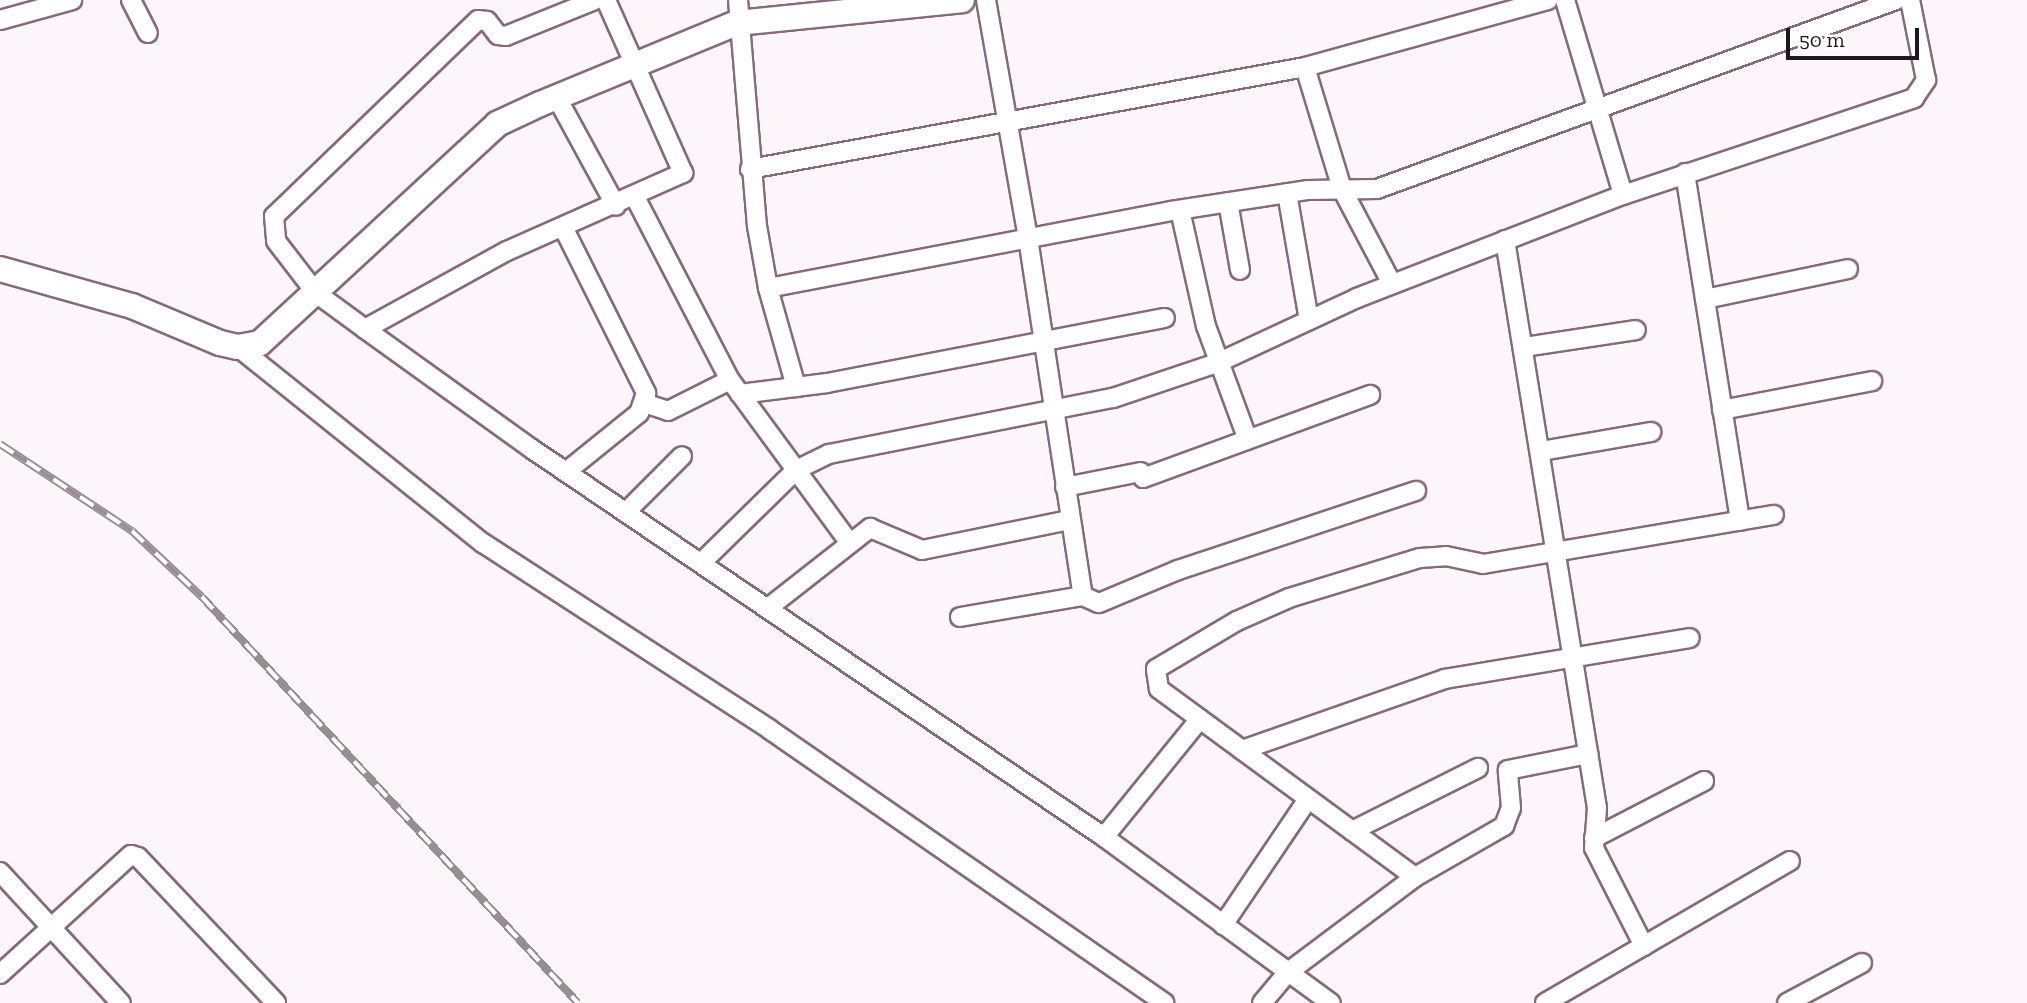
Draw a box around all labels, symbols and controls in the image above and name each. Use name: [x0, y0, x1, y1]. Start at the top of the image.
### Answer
scale bar: [1789, 14, 1922, 58]
text: 50 m: [1799, 27, 1845, 52]

